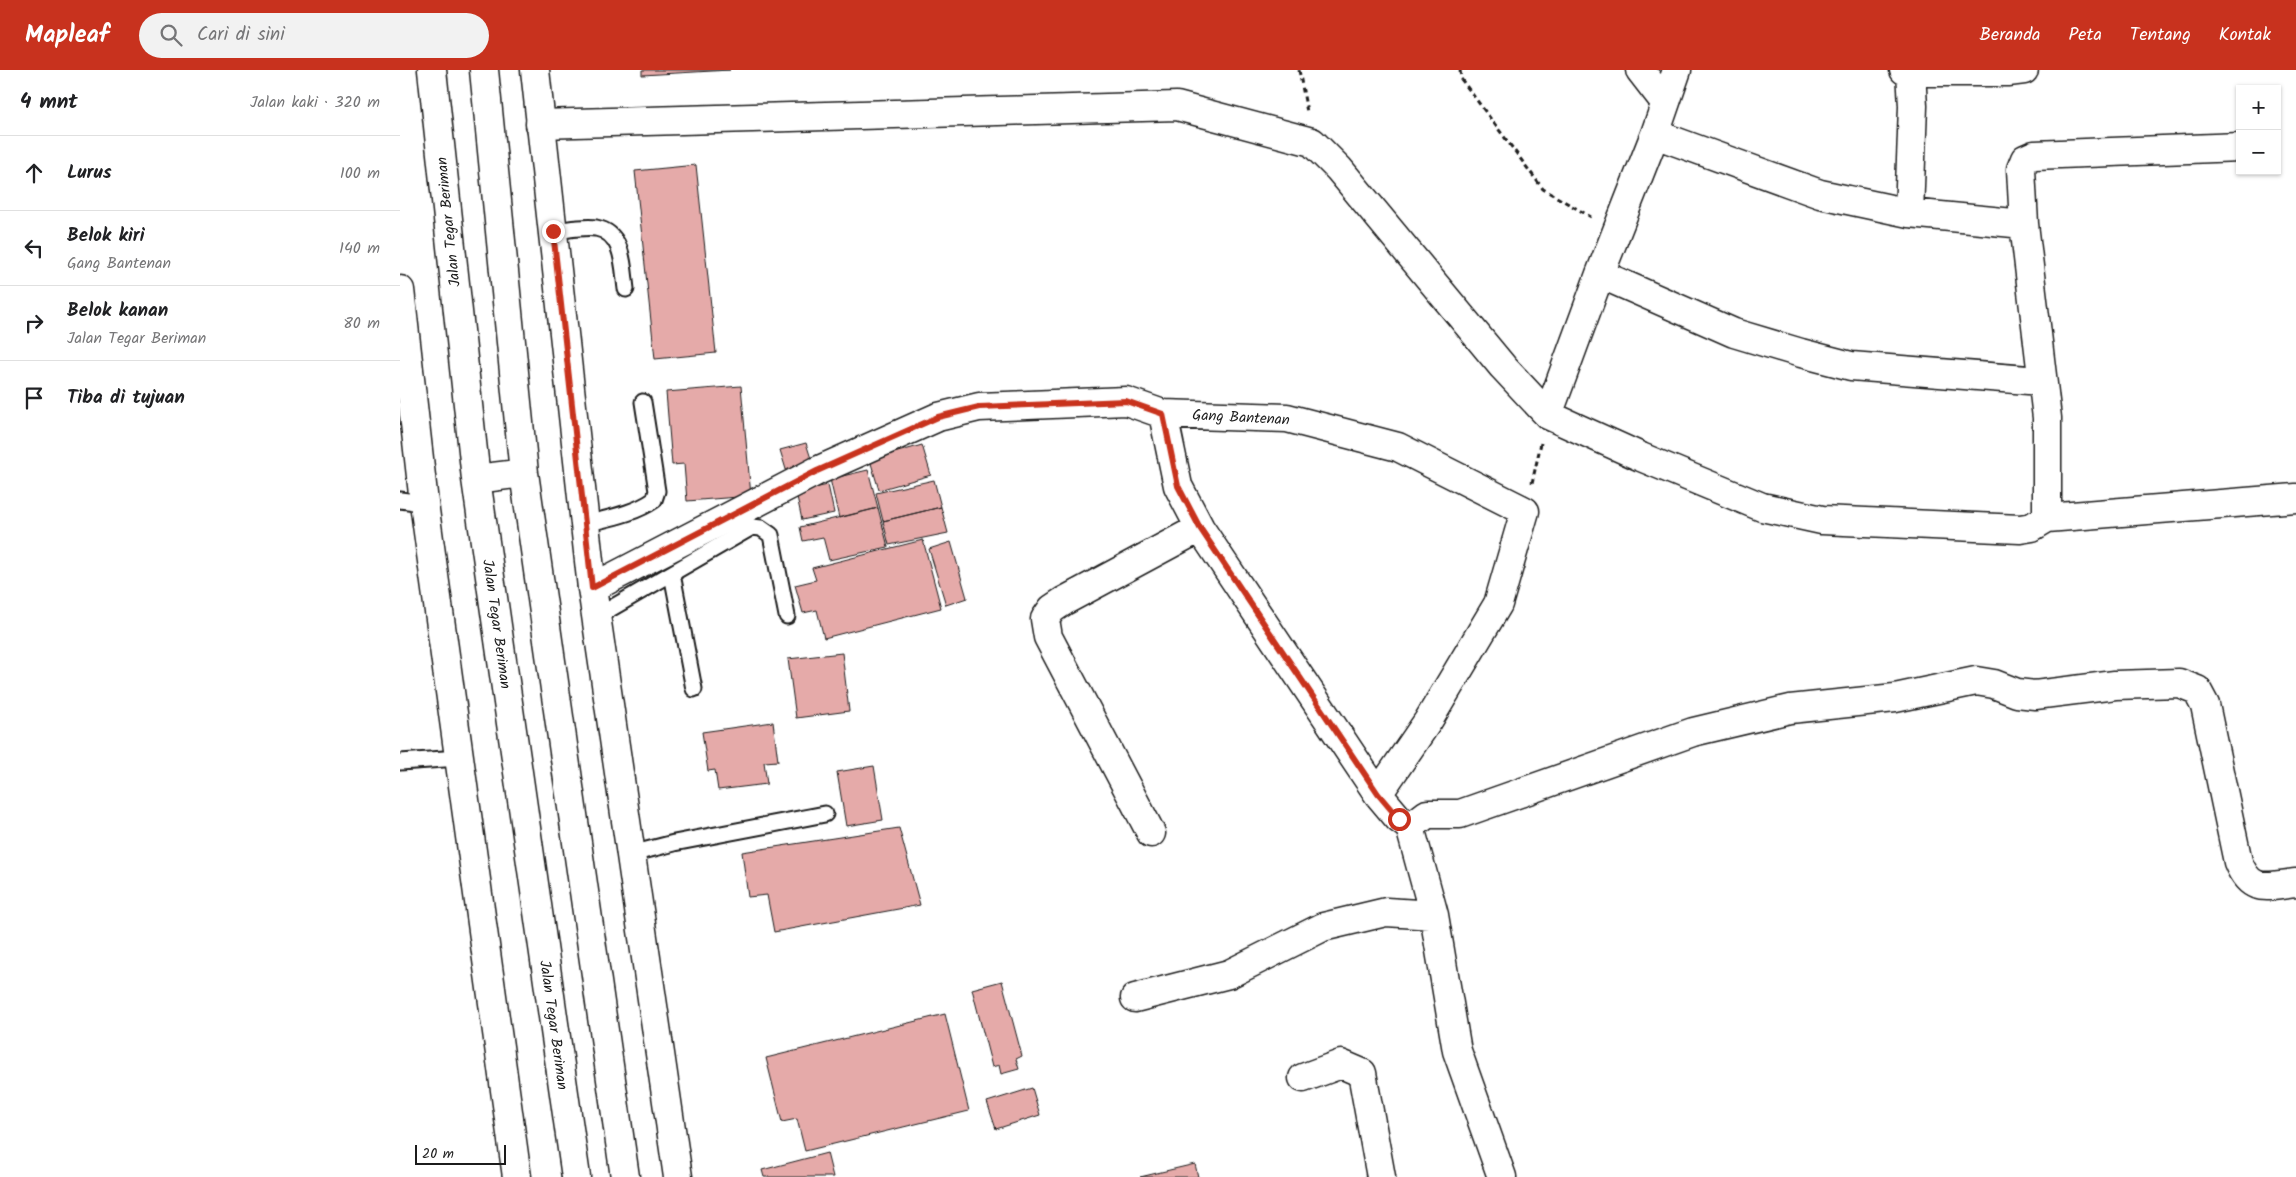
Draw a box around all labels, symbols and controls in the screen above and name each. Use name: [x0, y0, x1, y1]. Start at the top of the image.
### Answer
search box: [139, 13, 489, 58]
text: Mapleaf: [25, 16, 109, 55]
text: Cari di sini: [197, 20, 285, 50]
icon: search: [157, 21, 185, 49]
text: Beranda: [1980, 21, 2041, 50]
text: Peta: [2069, 21, 2102, 50]
text: Tentang: [2130, 21, 2191, 50]
text: Kontak: [2219, 21, 2271, 50]
map controls: [2236, 85, 2281, 175]
button: +: [2236, 85, 2281, 130]
text: 4 mnt: [20, 86, 78, 119]
text: Jalan kaki · 320 m: [250, 90, 380, 115]
button: −: [2236, 130, 2281, 175]
street label: Jalan Tegar Beriman: [430, 156, 468, 288]
text: Lurus: [67, 158, 112, 188]
icon: ahead: [20, 159, 48, 187]
text: 100 m: [340, 161, 380, 186]
route end: [542, 220, 565, 243]
text: Belok kiri: [67, 221, 145, 251]
icon: left: [20, 234, 48, 262]
text: 140 m: [339, 236, 380, 261]
text: Gang Bantenan: [67, 251, 171, 276]
text: Belok kanan: [67, 296, 168, 326]
icon: right: [20, 309, 48, 337]
text: 80 m: [343, 311, 380, 336]
text: Jalan Tegar Beriman: [67, 326, 206, 351]
text: Tiba di tujuan: [67, 383, 185, 413]
icon: arrive: [20, 384, 48, 412]
street label: Gang Bantenan: [1192, 403, 1290, 433]
street label: Jalan Tegar Beriman: [475, 558, 517, 690]
route start: [1388, 808, 1411, 831]
street label: Jalan Tegar Beriman: [532, 959, 574, 1091]
scale bar: [415, 1142, 506, 1165]
text: 20 m: [422, 1143, 454, 1165]

